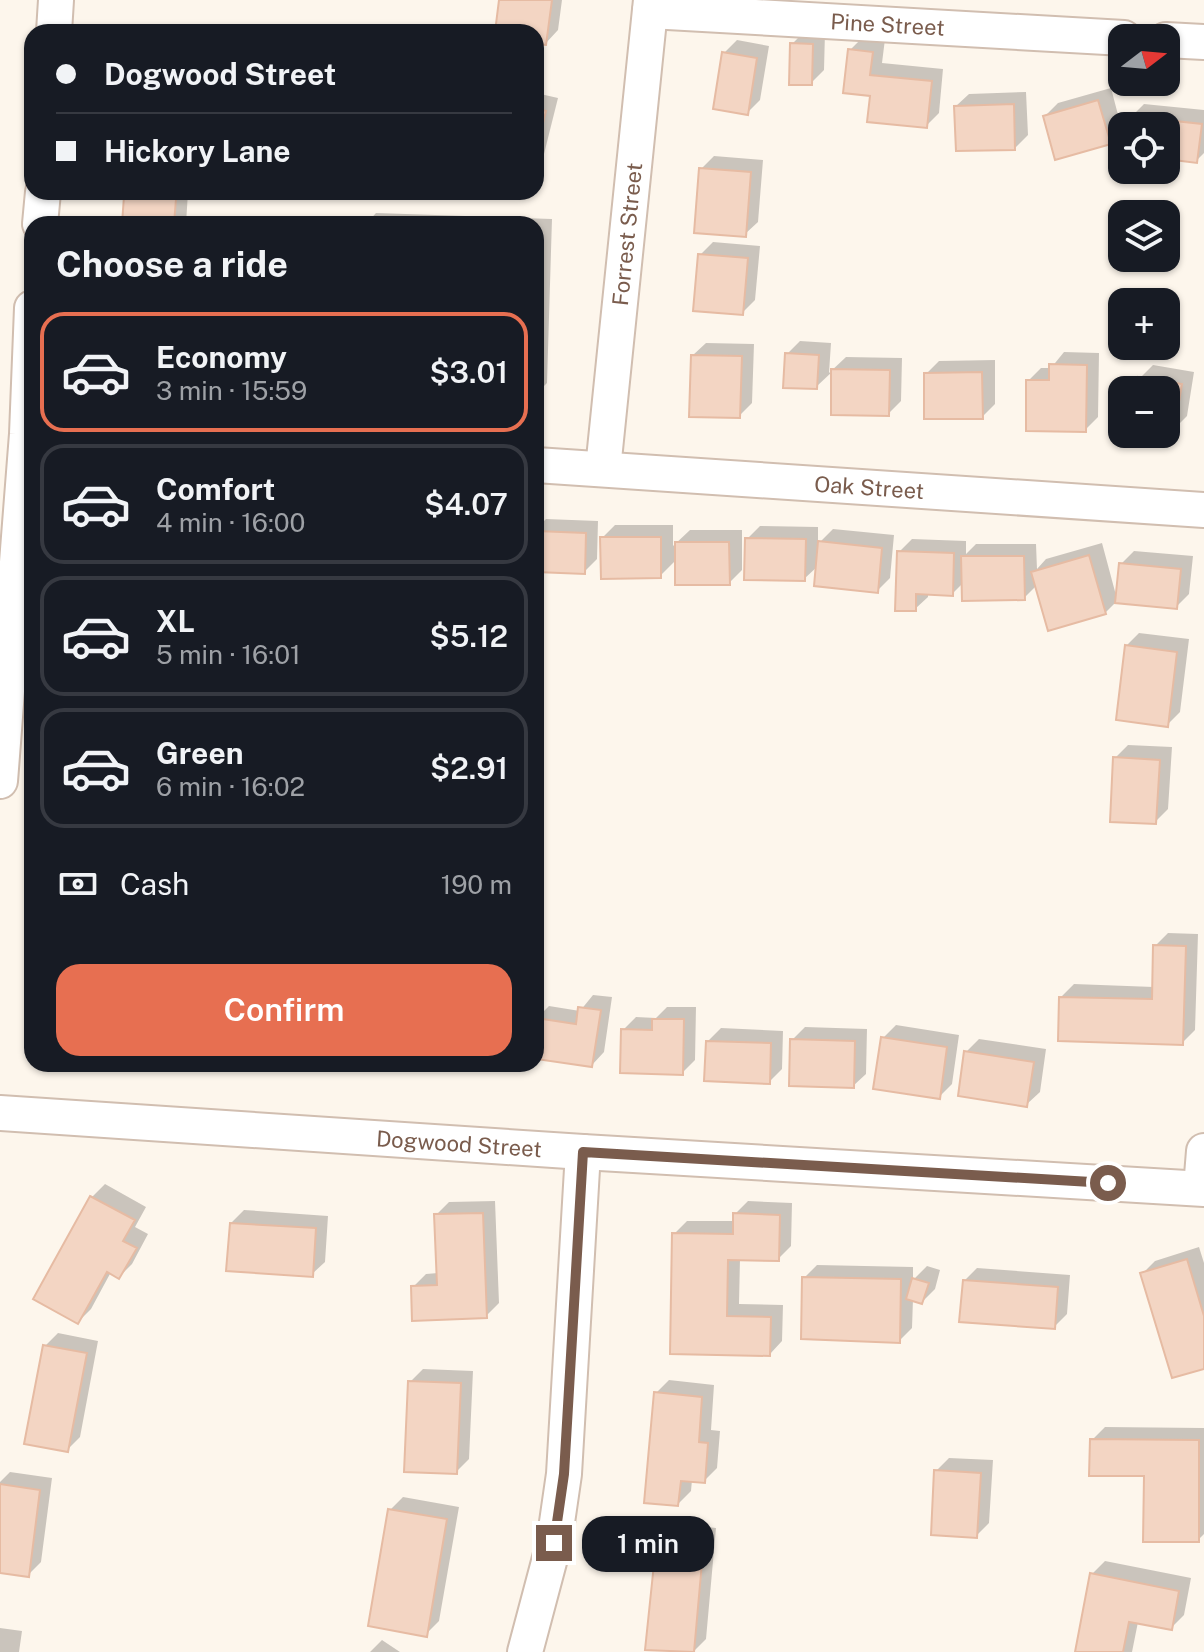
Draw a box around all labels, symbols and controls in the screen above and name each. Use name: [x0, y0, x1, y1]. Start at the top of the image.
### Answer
street label: Pine Street: [830, 8, 945, 41]
north arrow: [1108, 24, 1180, 96]
map controls: [1108, 24, 1180, 448]
text: Dogwood Street: [104, 56, 336, 92]
button: locate: [1108, 112, 1180, 184]
text: Hickory Lane: [104, 133, 291, 169]
street label: Forrest Street: [607, 161, 647, 307]
button: layers: [1108, 200, 1180, 272]
text: Choose a ride: [56, 243, 288, 285]
button: +: [1108, 288, 1180, 360]
icon: car: [60, 336, 132, 408]
text: Economy: [156, 339, 287, 375]
text: $3.01: [429, 354, 508, 390]
text: 3 min · 15:59: [156, 375, 307, 406]
button: −: [1108, 376, 1180, 448]
icon: car: [60, 468, 132, 540]
text: Comfort: [156, 471, 275, 507]
street label: Oak Street: [813, 471, 925, 504]
text: $4.07: [424, 486, 508, 522]
text: 4 min · 16:00: [156, 507, 305, 538]
icon: car: [60, 600, 132, 672]
text: XL: [156, 603, 195, 639]
text: $5.12: [430, 618, 508, 654]
text: 5 min · 16:01: [156, 639, 301, 670]
icon: car: [60, 732, 132, 804]
text: Green: [156, 735, 243, 771]
text: $2.91: [430, 750, 508, 786]
text: 6 min · 16:02: [156, 771, 305, 802]
icon: cash: [56, 862, 100, 906]
text: Cash: [120, 866, 189, 902]
text: 190 m: [441, 869, 512, 900]
button: Confirm: [56, 964, 512, 1056]
street label: Dogwood Street: [375, 1125, 543, 1162]
route start: [1090, 1165, 1126, 1201]
callout: 1 min: [582, 1515, 714, 1571]
route end: [536, 1525, 572, 1561]
text: 1 min: [617, 1528, 679, 1559]

